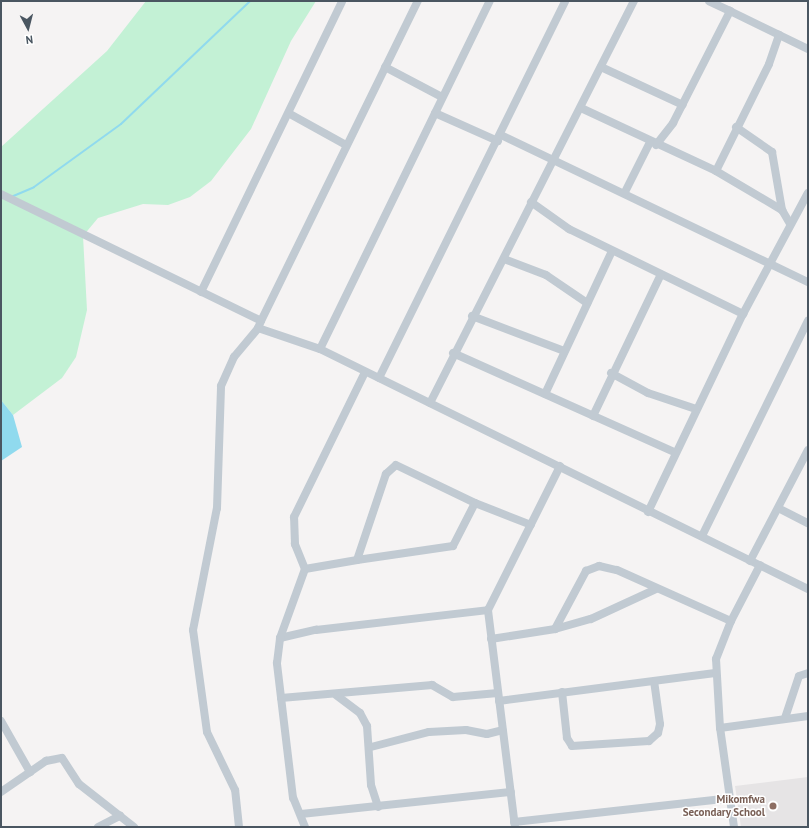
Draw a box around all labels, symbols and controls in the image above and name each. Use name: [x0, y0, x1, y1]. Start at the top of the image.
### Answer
north arrow: [8, 8, 48, 48]
text: N: [25, 33, 34, 47]
place label: Mikomfwa Secondary School: [682, 793, 765, 819]
marker: Mikomfwa Secondary School: [768, 801, 778, 811]

